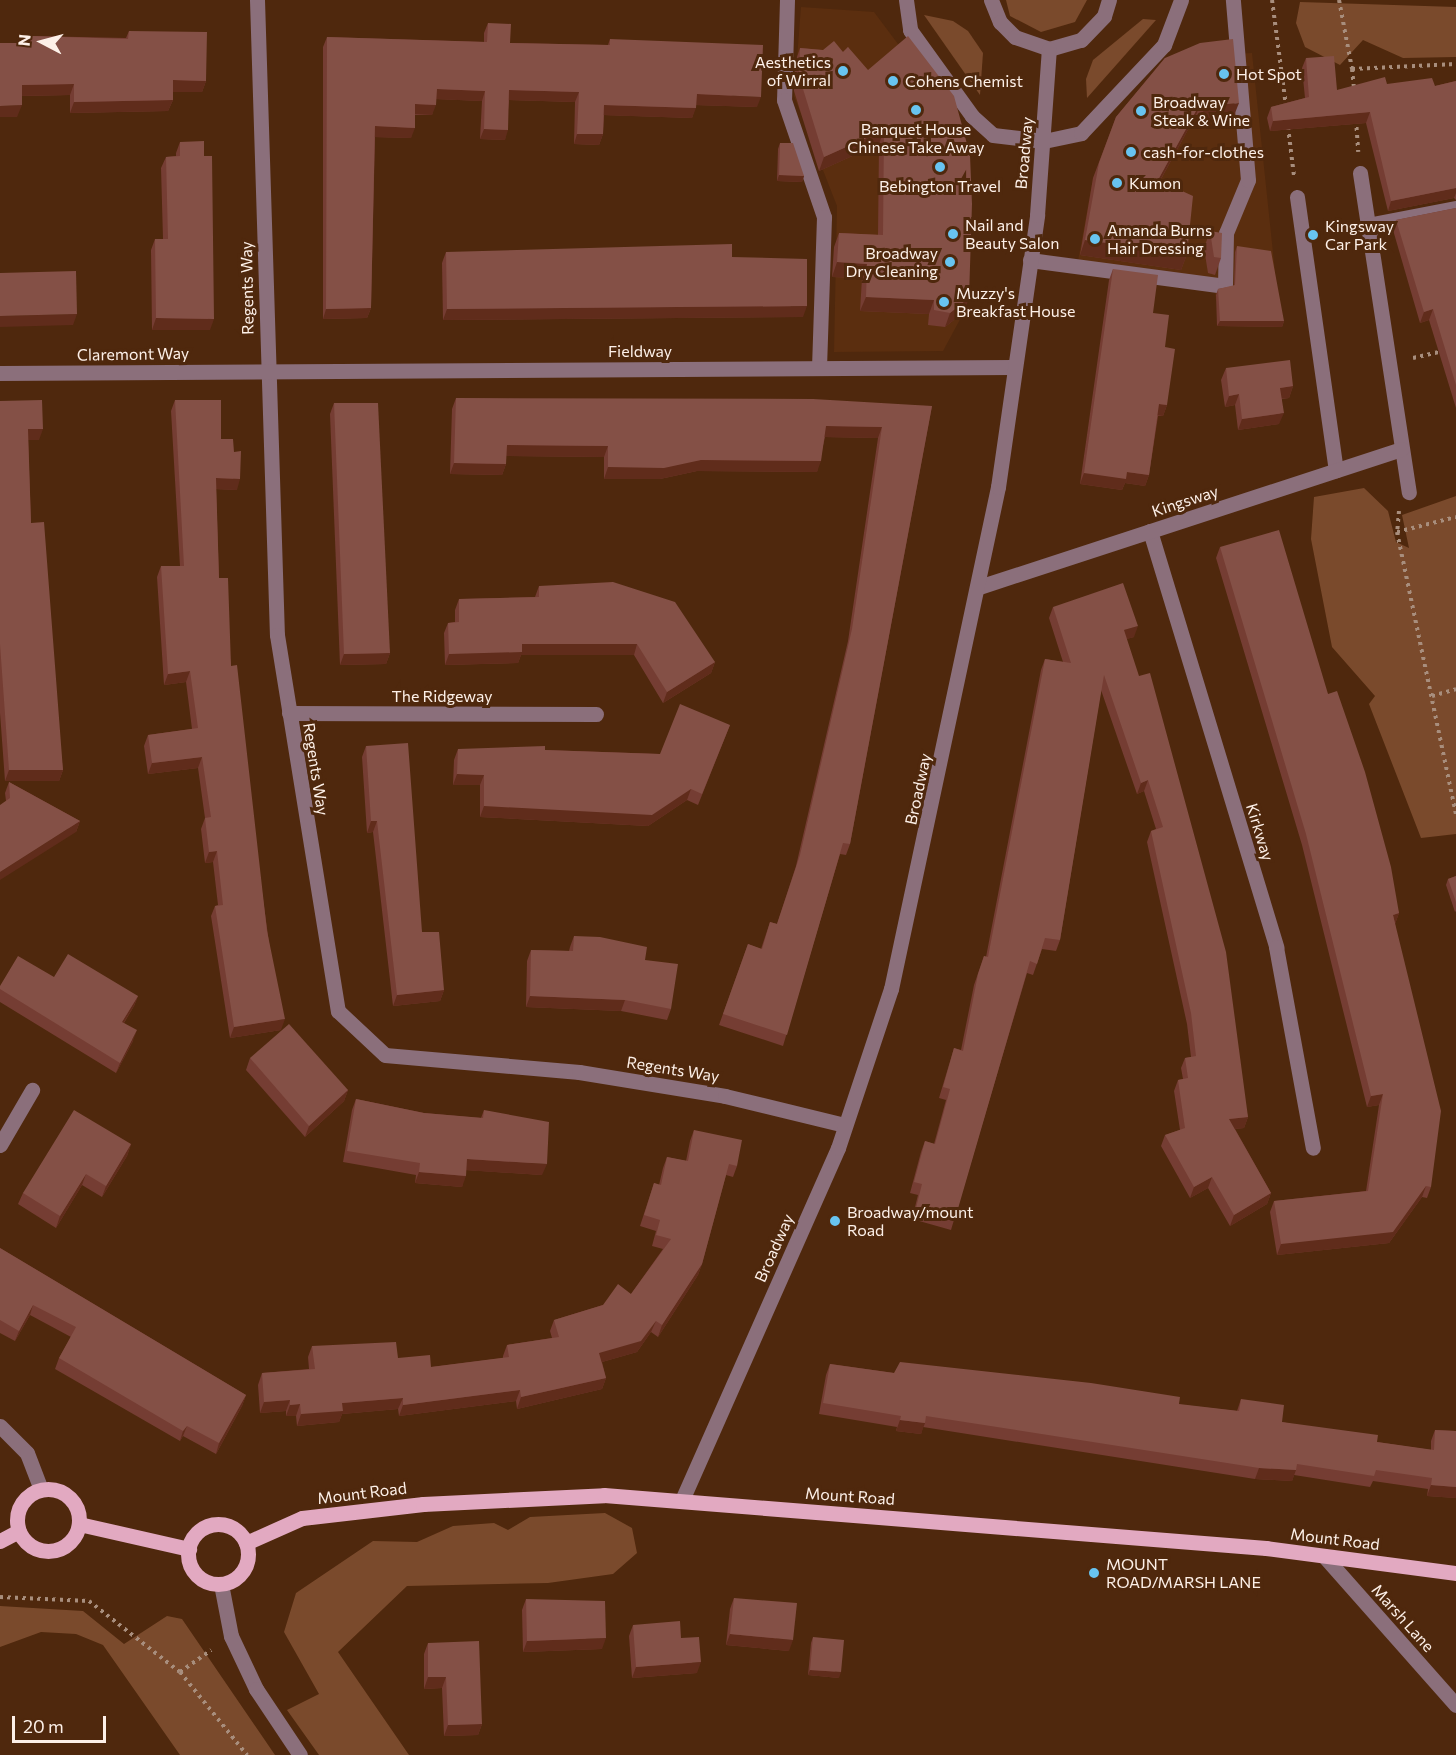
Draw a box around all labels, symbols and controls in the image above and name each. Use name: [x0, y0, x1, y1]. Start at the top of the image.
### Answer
north arrow: [12, 12, 72, 72]
text: N: [14, 33, 34, 47]
place label: Aesthetics of Wirral: [755, 52, 831, 90]
marker: Aesthetics of Wirral: [836, 64, 850, 78]
place label: Hot Spot: [1236, 64, 1302, 84]
marker: Hot Spot: [1217, 67, 1231, 81]
place label: Cohens Chemist: [905, 71, 1023, 91]
marker: Cohens Chemist: [886, 74, 900, 88]
place label: Broadway Steak & Wine: [1153, 92, 1250, 130]
marker: Banquet House Chinese Take Away: [909, 103, 923, 117]
marker: Broadway Steak & Wine: [1134, 104, 1148, 118]
street label: Broadway: [1011, 116, 1037, 190]
place label: Banquet House Chinese Take Away: [847, 119, 985, 157]
place label: cash-for-clothes: [1143, 142, 1264, 162]
marker: cash-for-clothes: [1124, 145, 1138, 159]
marker: Bebington Travel: [933, 160, 947, 174]
place label: Kumon: [1129, 173, 1181, 193]
place label: Bebington Travel: [879, 176, 1001, 196]
marker: Kumon: [1110, 176, 1124, 190]
place label: Nail and Beauty Salon: [965, 215, 1060, 253]
place label: Kingsway Car Park: [1325, 216, 1394, 254]
place label: Amanda Burns Hair Dressing: [1107, 220, 1212, 258]
marker: Nail and Beauty Salon: [946, 227, 960, 241]
marker: Kingsway Car Park: [1306, 228, 1320, 242]
marker: Amanda Burns Hair Dressing: [1088, 232, 1102, 246]
street label: Regents Way: [237, 241, 257, 335]
place label: Broadway Dry Cleaning: [846, 243, 938, 281]
marker: Broadway Dry Cleaning: [943, 255, 957, 269]
place label: Muzzy's Breakfast House: [956, 283, 1076, 321]
marker: Muzzy's Breakfast House: [937, 295, 951, 309]
street label: Fieldway: [608, 341, 672, 361]
street label: Claremont Way: [77, 343, 189, 365]
street label: Kingsway: [1149, 481, 1221, 521]
street label: The Ridgeway: [392, 686, 492, 706]
street label: Regents Way: [299, 721, 333, 817]
street label: Broadway: [901, 751, 935, 827]
street label: Kirkway: [1242, 801, 1278, 863]
street label: Regents Way: [625, 1052, 721, 1086]
place label: Broadway/mount Road: [847, 1202, 974, 1240]
street label: Broadway: [750, 1211, 798, 1285]
marker: Broadway/mount Road: [828, 1214, 842, 1228]
street label: Mount Road: [316, 1478, 408, 1508]
street label: Mount Road: [804, 1483, 896, 1509]
street label: Mount Road: [1289, 1524, 1381, 1554]
place label: MOUNT ROAD/MARSH LANE: [1106, 1554, 1261, 1592]
marker: MOUNT ROAD/MARSH LANE: [1087, 1566, 1101, 1580]
street label: Marsh Lane: [1368, 1580, 1438, 1656]
scale bar: [15, 1704, 110, 1742]
text: 20 m: [23, 1715, 64, 1737]

